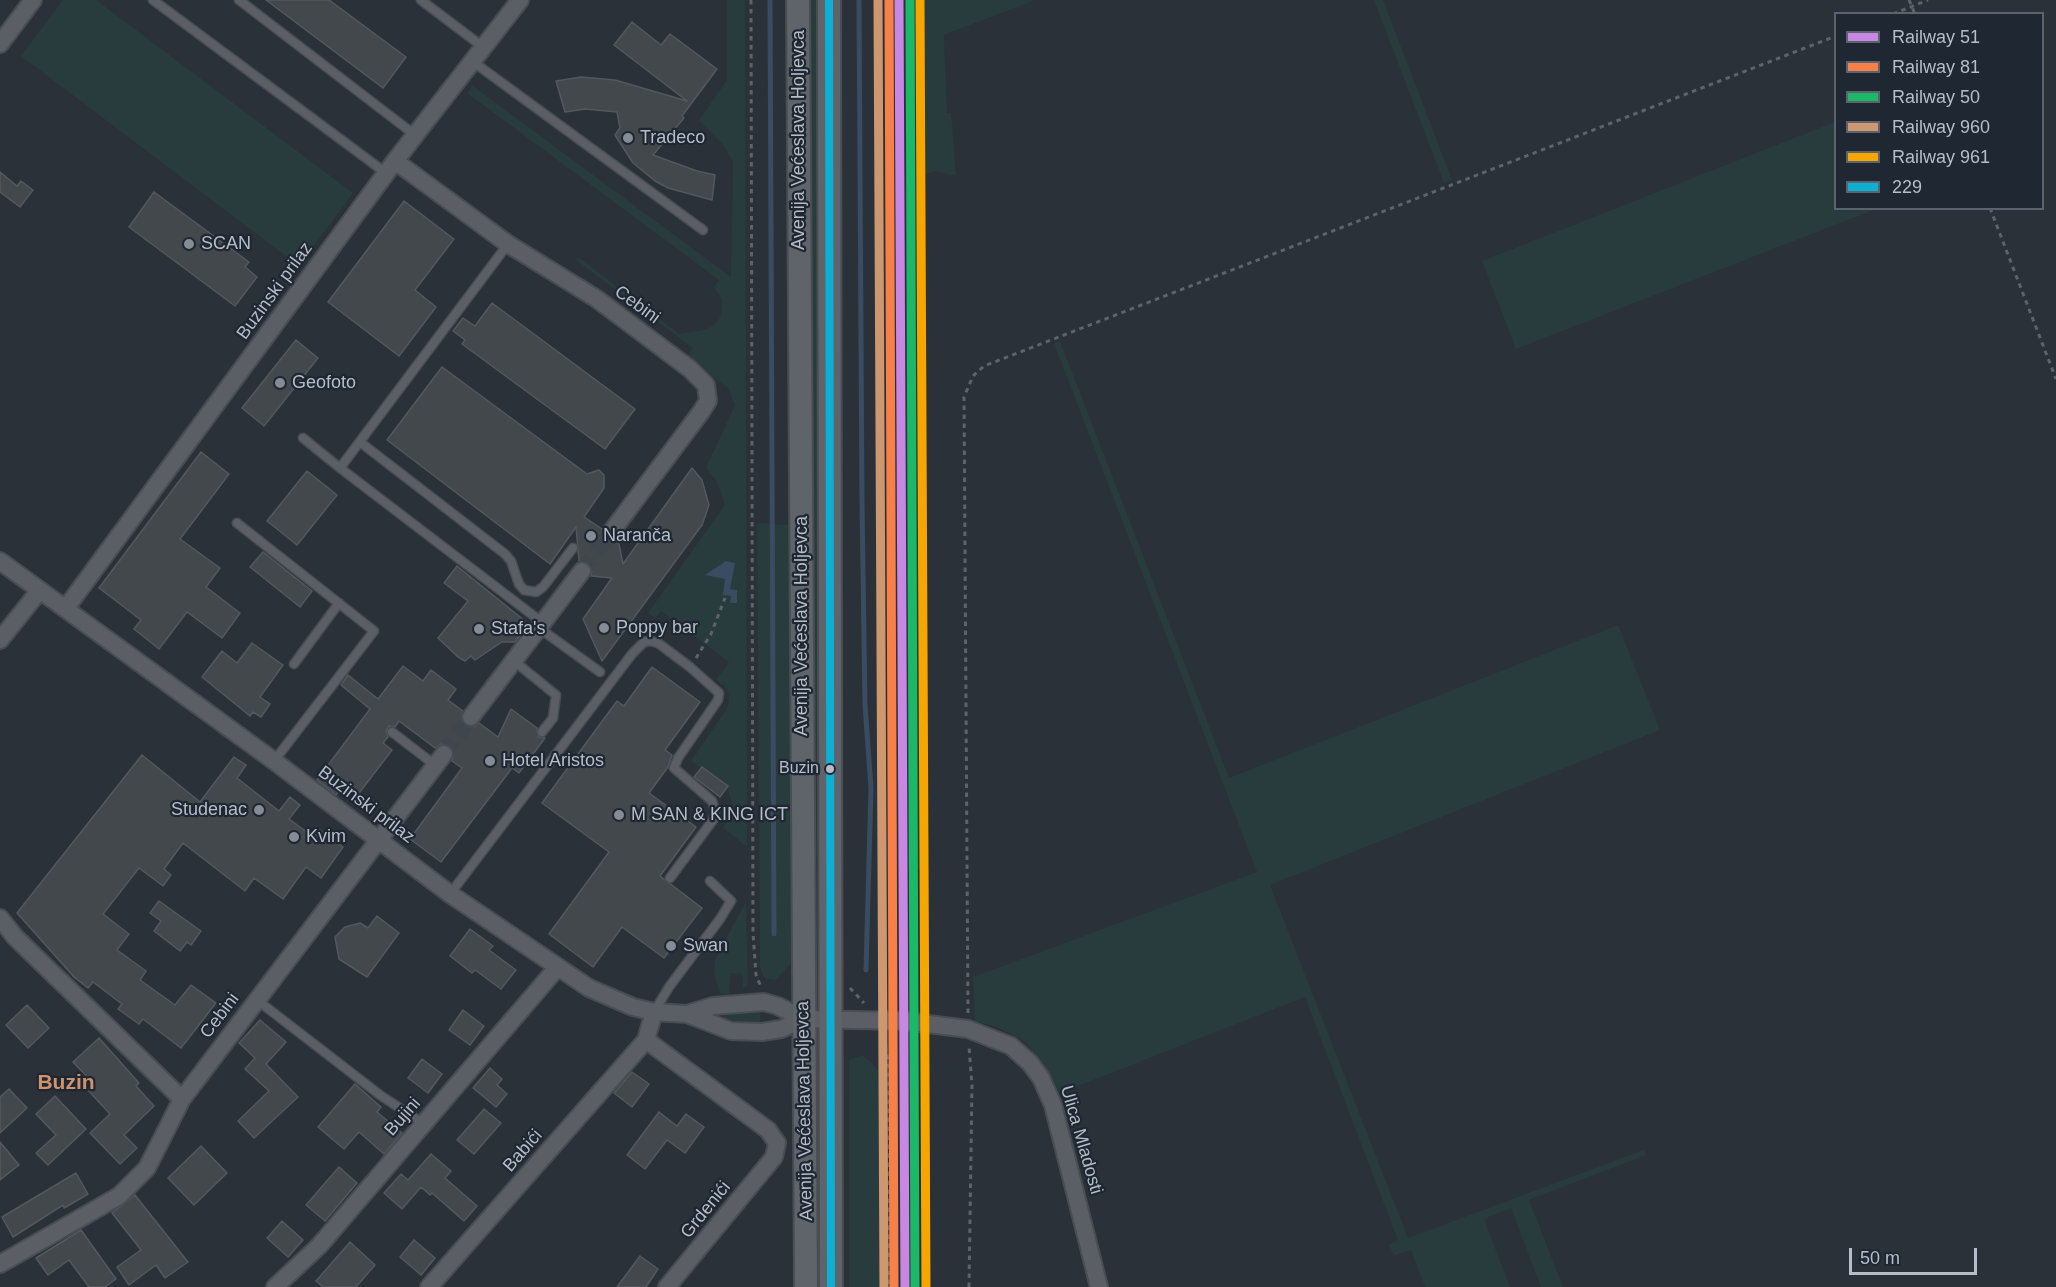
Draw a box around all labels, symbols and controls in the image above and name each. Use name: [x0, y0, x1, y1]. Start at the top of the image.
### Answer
legend: [1834, 12, 2044, 210]
text: Railway 51: [1892, 27, 1980, 47]
street label: Avenija Većeslava Holjevca: [788, 30, 810, 250]
text: Railway 81: [1892, 57, 1980, 77]
text: Railway 50: [1892, 87, 1980, 107]
text: Railway 960: [1892, 117, 1990, 137]
place label: Tradeco: [640, 127, 705, 149]
marker: Tradeco: [621, 131, 635, 145]
text: Railway 961: [1892, 147, 1990, 167]
text: 229: [1892, 177, 1922, 197]
place label: SCAN: [201, 233, 251, 255]
marker: SCAN: [182, 237, 196, 251]
street label: Buzinski prilaz: [232, 238, 318, 344]
street label: Cebini: [610, 281, 664, 329]
place label: Geofoto: [292, 372, 356, 394]
marker: Geofoto: [273, 376, 287, 390]
street label: Avenija Većeslava Holjevca: [791, 516, 813, 736]
place label: Naranča: [603, 525, 671, 547]
marker: Naranča: [584, 529, 598, 543]
place label: Poppy bar: [616, 617, 698, 639]
place label: Stafa's: [491, 618, 545, 640]
marker: Poppy bar: [597, 621, 611, 635]
marker: Stafa's: [472, 622, 486, 636]
place label: Hotel Aristos: [502, 750, 604, 772]
marker: Hotel Aristos: [483, 754, 497, 768]
place label: Buzin: [779, 759, 819, 779]
street label: Buzinski prilaz: [314, 762, 418, 848]
marker: Buzin: [824, 763, 836, 775]
place label: Studenac: [171, 799, 247, 821]
marker: Studenac: [252, 803, 266, 817]
place label: M SAN & KING ICT: [631, 804, 788, 826]
marker: M SAN & KING ICT: [612, 808, 626, 822]
place label: Kvim: [306, 826, 346, 848]
marker: Kvim: [287, 830, 301, 844]
place label: Swan: [683, 935, 728, 957]
marker: Swan: [664, 939, 678, 953]
street label: Cebini: [196, 989, 244, 1043]
street label: Avenija Većeslava Holjevca: [792, 1001, 818, 1221]
district label: Buzin: [37, 1070, 95, 1096]
street label: Ulica Mladosti: [1055, 1083, 1107, 1197]
street label: Bujini: [380, 1093, 426, 1141]
street label: Babići: [499, 1125, 547, 1177]
street label: Grdenići: [677, 1177, 735, 1243]
scale bar: [1852, 1236, 1980, 1274]
text: 50 m: [1860, 1248, 1900, 1268]

